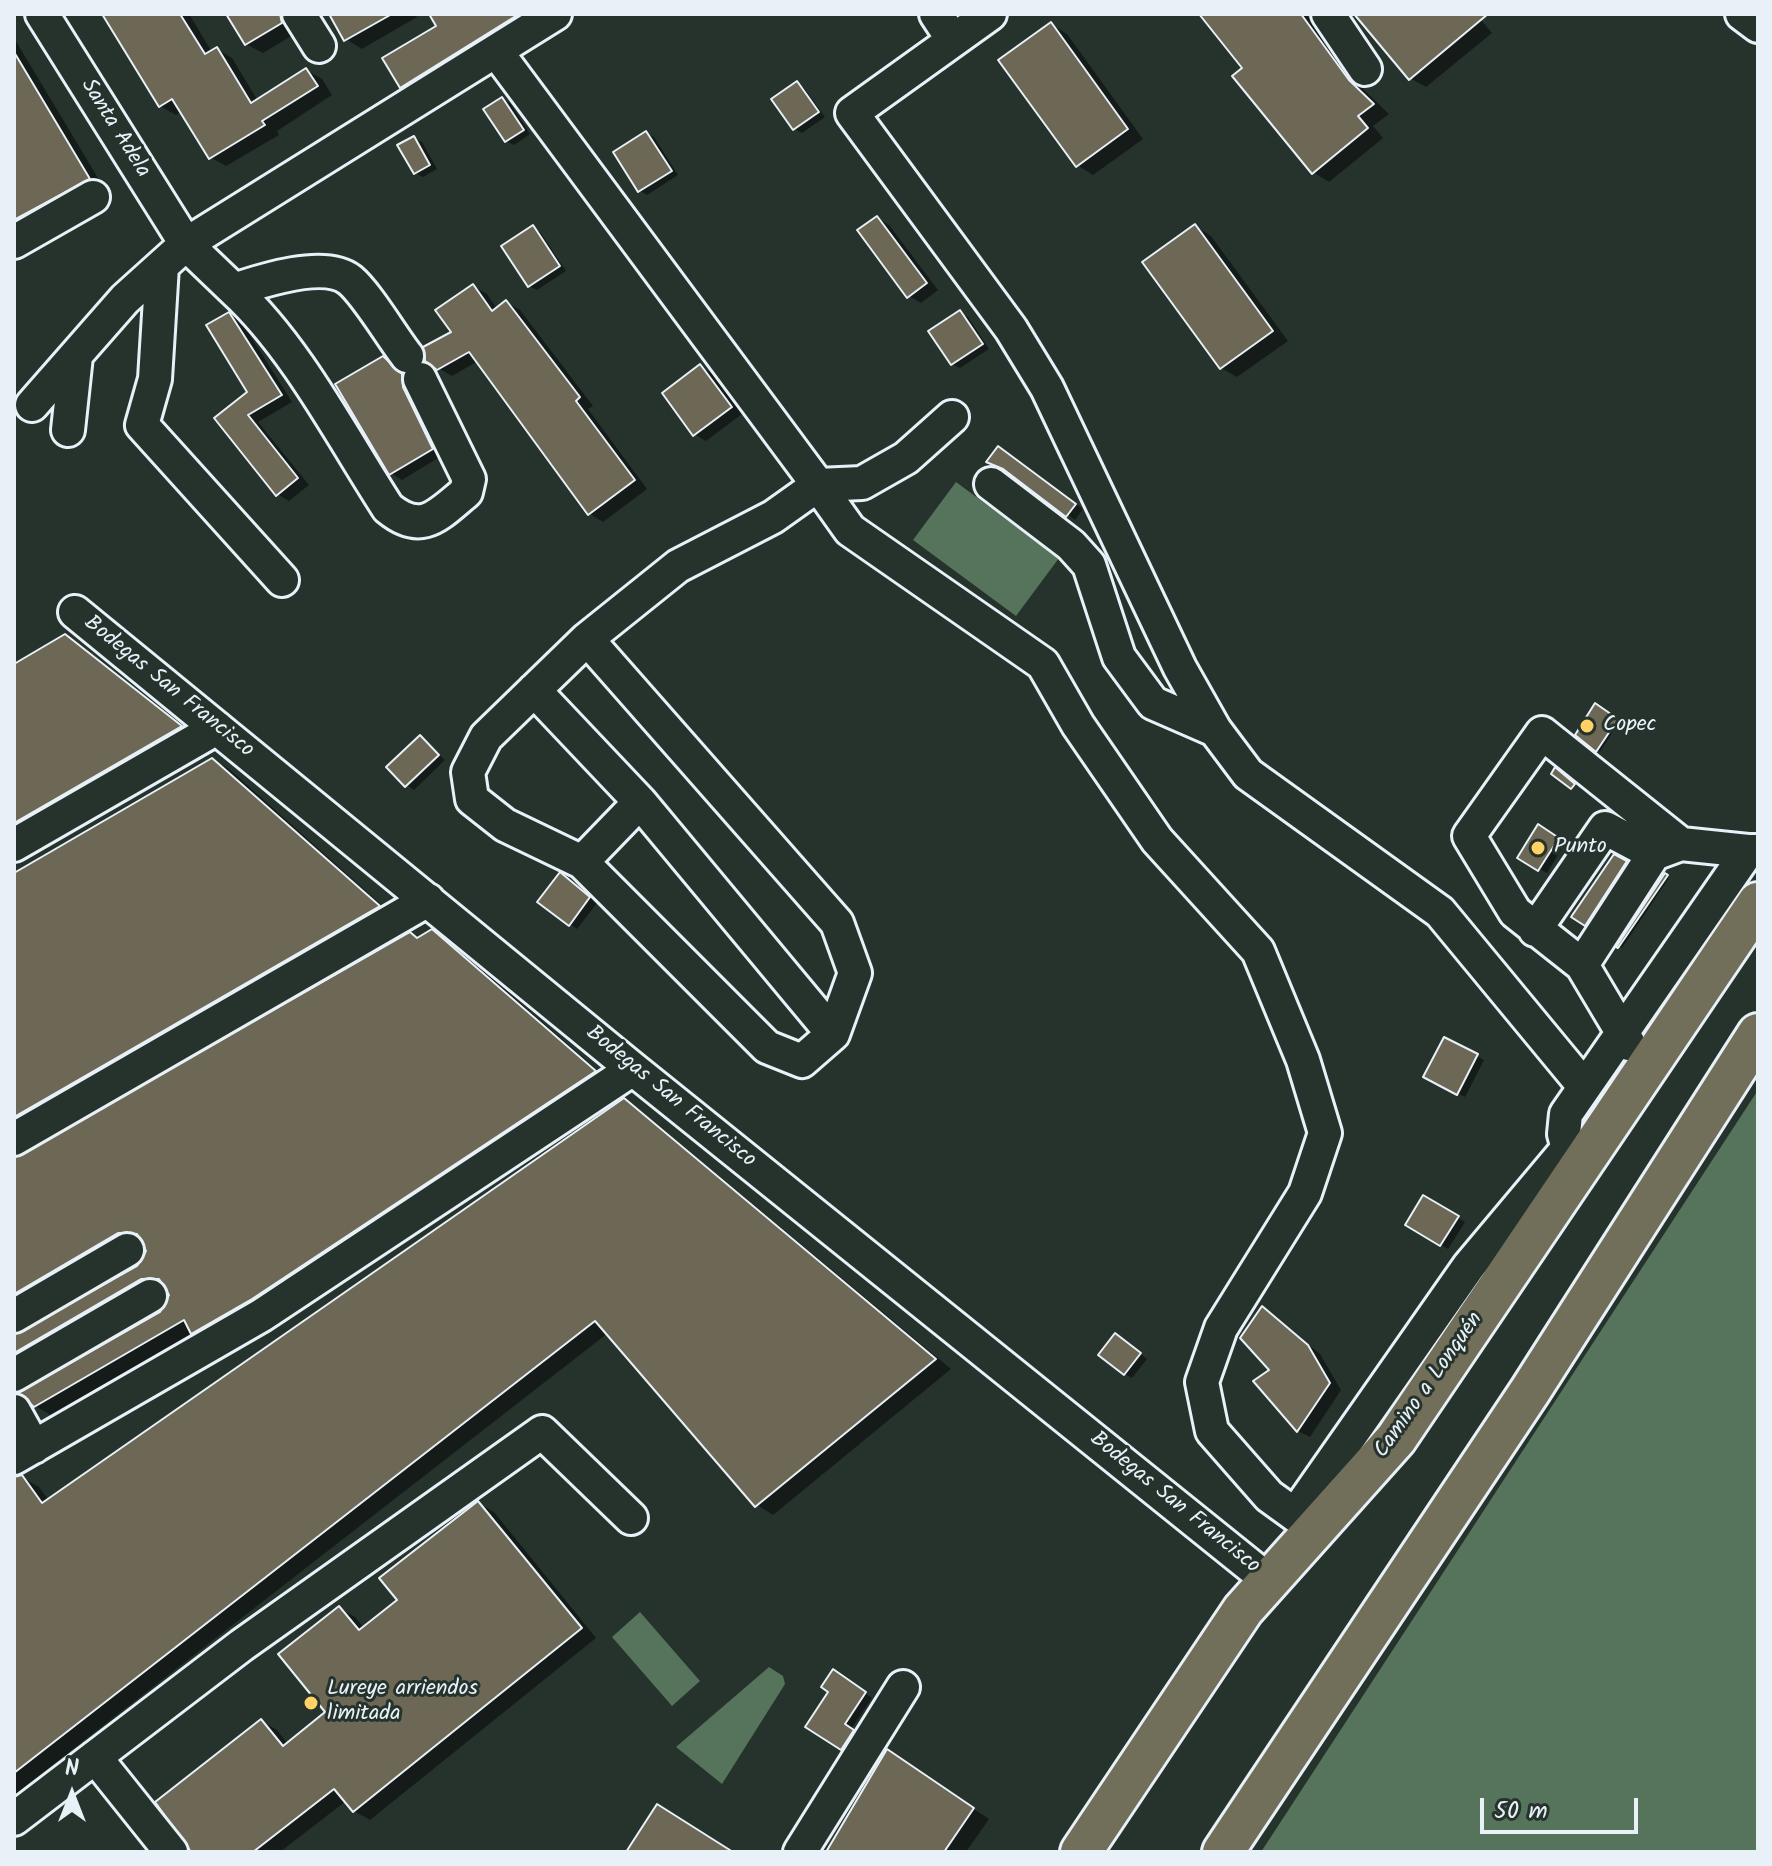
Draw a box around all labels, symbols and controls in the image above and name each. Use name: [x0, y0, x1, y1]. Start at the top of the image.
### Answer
street label: Santa Adela: [73, 75, 155, 183]
street label: Bodegas San Francisco: [78, 611, 258, 765]
place label: Copec: [1603, 713, 1656, 739]
marker: Copec: [1578, 717, 1596, 735]
place label: Punto: [1554, 835, 1607, 861]
marker: Punto: [1529, 839, 1547, 857]
street label: Bodegas San Francisco: [580, 1021, 760, 1175]
street label: Camino a Lonquén: [1370, 1308, 1490, 1464]
street label: Bodegas San Francisco: [1084, 1427, 1264, 1581]
place label: Lureye arriendos limitada: [327, 1677, 478, 1728]
marker: Lureye arriendos limitada: [302, 1694, 320, 1712]
text: N: [65, 1752, 79, 1787]
north arrow: [32, 1754, 112, 1834]
scale bar: [1484, 1782, 1642, 1832]
text: 50 m: [1494, 1792, 1548, 1831]

